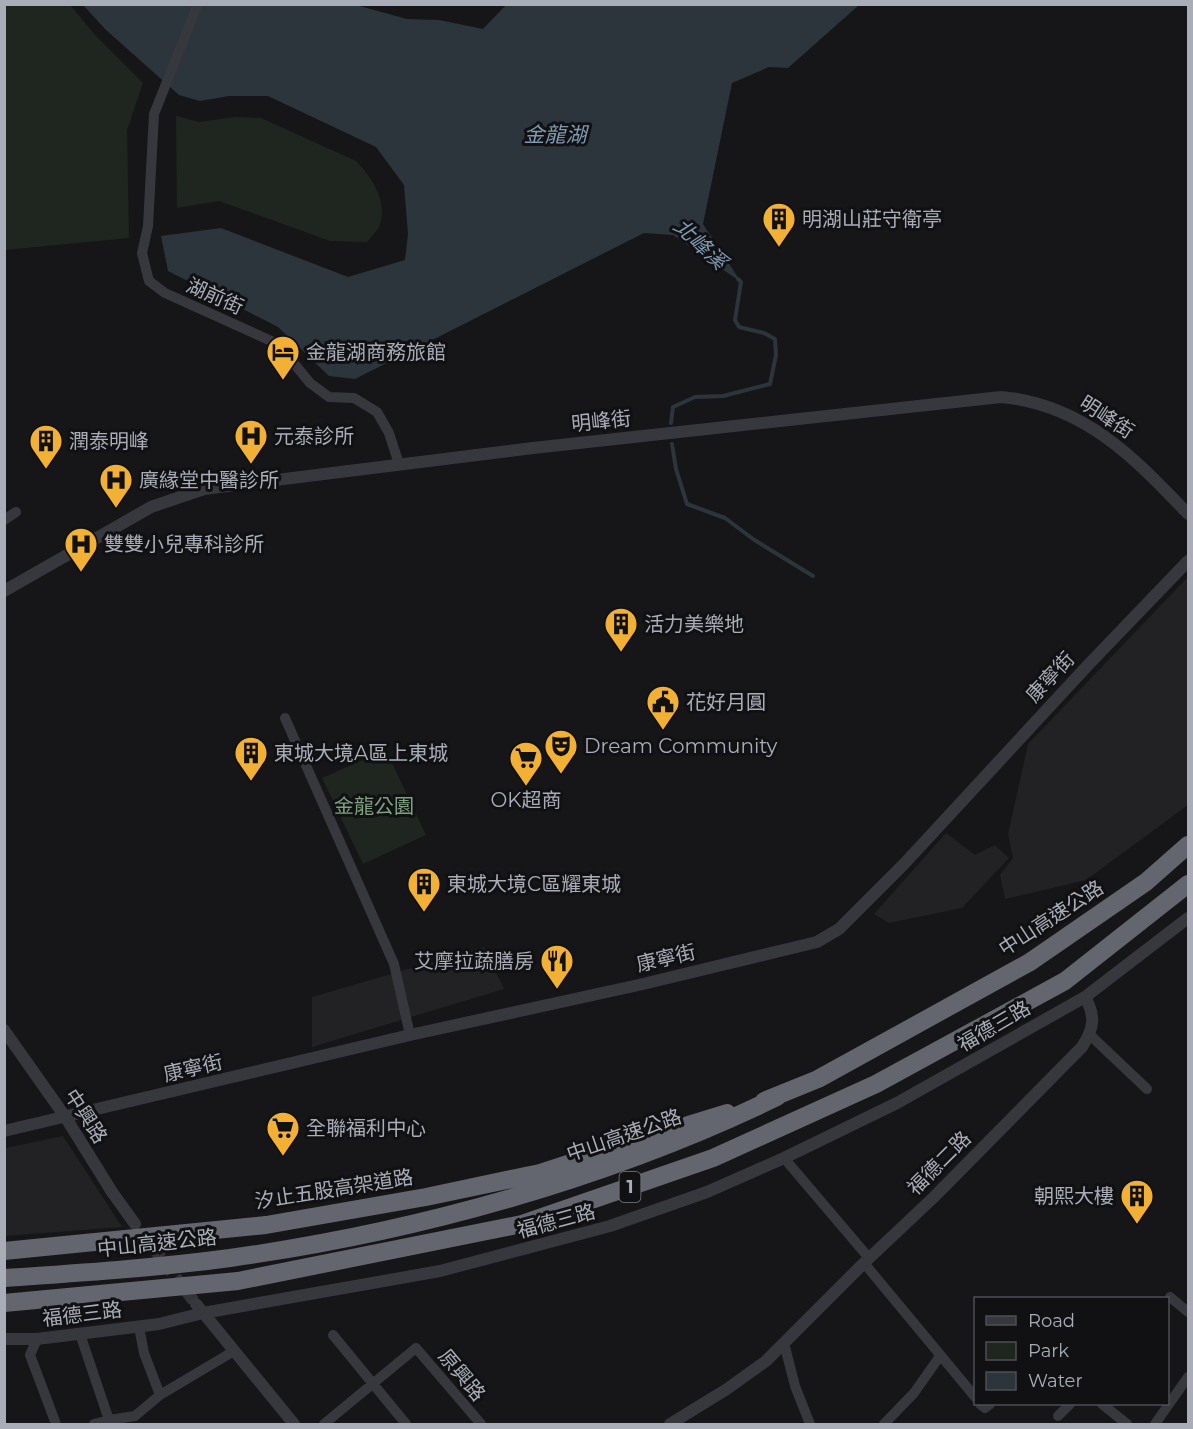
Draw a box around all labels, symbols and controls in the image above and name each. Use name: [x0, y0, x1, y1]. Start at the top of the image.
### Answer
water label: 金龍湖: [524, 122, 589, 147]
building icon: 明湖山莊守衛亭: [761, 201, 797, 248]
place label: 明湖山莊守衛亭: [802, 207, 942, 231]
water label: 北峰溪: [669, 213, 734, 276]
street label: 湖前街: [183, 273, 247, 319]
hotel icon: 金龍湖商務旅館: [265, 334, 301, 381]
place label: 金龍湖商務旅館: [306, 340, 446, 364]
street label: 明峰街: [1075, 391, 1139, 443]
street label: 明峰街: [570, 406, 632, 436]
hospital icon: 元泰診所: [233, 418, 269, 465]
building icon: 潤泰明峰: [28, 423, 64, 470]
place label: 元泰診所: [274, 424, 354, 448]
place label: 潤泰明峰: [69, 429, 149, 453]
hospital icon: 廣緣堂中醫診所: [98, 462, 134, 509]
place label: 廣緣堂中醫診所: [139, 468, 279, 492]
hospital icon: 雙雙小兒專科診所: [63, 526, 99, 573]
place label: 雙雙小兒專科診所: [104, 532, 264, 556]
building icon: 活力美樂地: [603, 606, 639, 653]
place label: 活力美樂地: [644, 612, 744, 636]
street label: 康寧街: [1021, 647, 1079, 707]
public building icon: 花好月圓: [645, 684, 681, 731]
place label: 花好月圓: [686, 690, 766, 714]
theatre icon: Dream Community: [543, 728, 579, 775]
place label: Dream Community: [584, 734, 778, 758]
building icon: 東城大境A區上東城: [233, 735, 269, 782]
supermarket icon: OK超商: [508, 740, 544, 787]
place label: 東城大境A區上東城: [274, 741, 448, 765]
place label: OK超商: [491, 788, 562, 812]
park label: 金龍公園: [334, 794, 414, 818]
building icon: 東城大境C區耀東城: [406, 866, 442, 913]
place label: 東城大境C區耀東城: [447, 872, 621, 896]
street label: 中山高速公路: [994, 875, 1108, 961]
street label: 康寧街: [634, 940, 698, 976]
restaurant icon: 艾摩拉蔬膳房: [539, 943, 575, 990]
place label: 艾摩拉蔬膳房: [414, 949, 534, 973]
street label: 福德三路: [953, 996, 1035, 1056]
street label: 康寧街: [161, 1050, 225, 1086]
street label: 中興路: [60, 1084, 112, 1148]
street label: 中山高速公路: [563, 1104, 685, 1166]
supermarket icon: 全聯福利中心: [265, 1110, 301, 1157]
place label: 全聯福利中心: [306, 1116, 426, 1140]
street label: 福德二路: [902, 1126, 976, 1200]
street label: 汐止五股高架道路: [253, 1165, 415, 1213]
road number: 1: [620, 1172, 640, 1202]
building icon: 朝熙大樓: [1119, 1178, 1155, 1225]
place label: 朝熙大樓: [1034, 1184, 1114, 1208]
street label: 福德三路: [514, 1199, 598, 1243]
street label: 中山高速公路: [96, 1225, 218, 1261]
street label: 福德三路: [41, 1297, 123, 1331]
legend: [974, 1297, 1169, 1405]
text: Road: [1028, 1310, 1075, 1332]
text: Park: [1028, 1340, 1069, 1362]
street label: 原興路: [434, 1344, 490, 1406]
text: Water: [1028, 1370, 1083, 1392]

